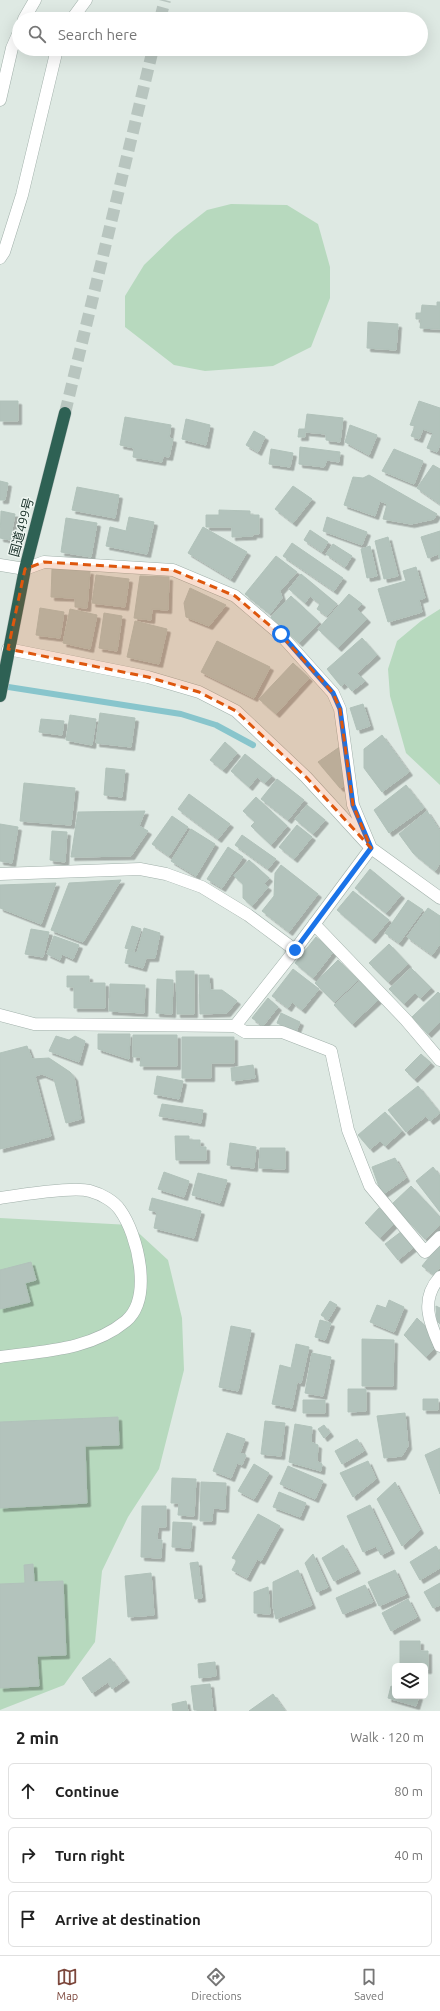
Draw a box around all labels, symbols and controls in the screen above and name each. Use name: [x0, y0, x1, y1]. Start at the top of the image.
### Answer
search box: [12, 12, 428, 56]
icon: search: [26, 23, 48, 45]
text: Search here: [58, 26, 137, 43]
street label: 国道499号: [6, 496, 36, 558]
route start: [272, 625, 290, 643]
route end: [286, 941, 304, 959]
map controls: [392, 1663, 428, 1699]
button: layers: [392, 1663, 428, 1699]
text: 2 min: [16, 1728, 59, 1747]
text: Walk · 120 m: [350, 1730, 424, 1744]
icon: ahead: [17, 1780, 39, 1802]
text: Continue: [55, 1783, 119, 1800]
text: 80 m: [394, 1784, 423, 1798]
icon: right: [17, 1844, 39, 1866]
text: Turn right: [55, 1847, 125, 1864]
text: 40 m: [394, 1848, 423, 1862]
icon: arrive: [17, 1908, 39, 1930]
text: Arrive at destination: [55, 1911, 201, 1928]
tab: Map: [56, 1966, 78, 2002]
tab: Directions: [191, 1966, 242, 2002]
tab: Saved: [354, 1966, 384, 2002]

